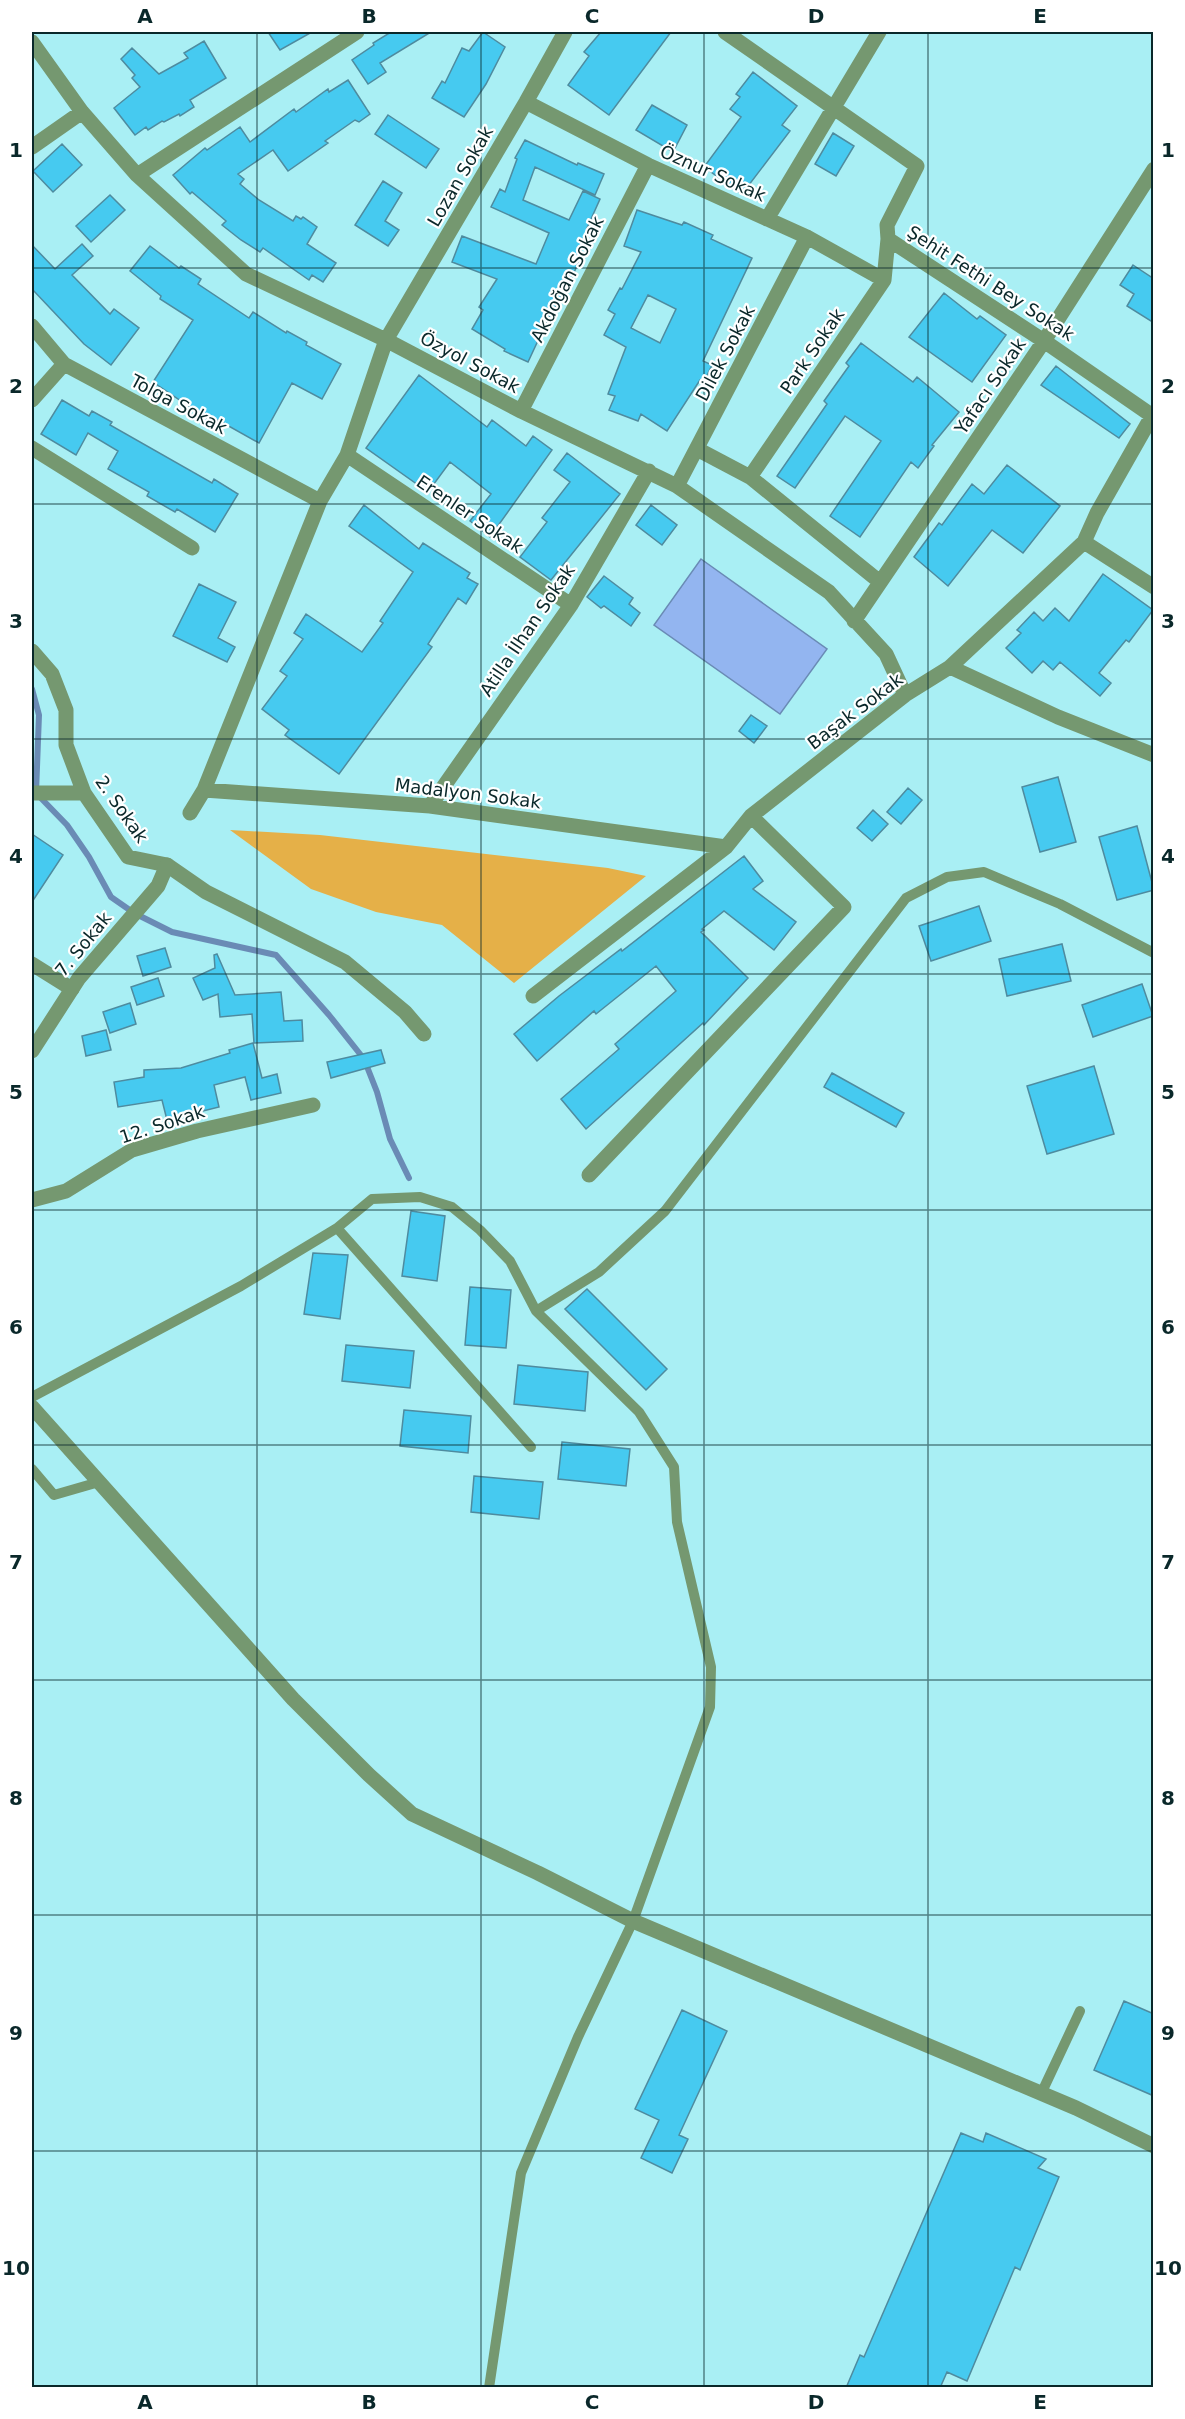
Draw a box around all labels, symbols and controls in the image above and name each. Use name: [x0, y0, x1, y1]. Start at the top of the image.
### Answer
text: A: [137, 4, 153, 28]
text: B: [361, 4, 377, 28]
text: C: [585, 4, 599, 28]
text: D: [808, 4, 824, 28]
text: E: [1033, 4, 1047, 28]
street label: Lozan Sokak: [423, 122, 497, 230]
text: 1: [9, 138, 23, 162]
text: 1: [1161, 138, 1175, 162]
street label: Öznur Sokak: [657, 140, 770, 206]
street label: Akdoğan Sokak: [526, 212, 608, 346]
street label: Şehit Fethi Bey Sokak: [903, 221, 1079, 345]
street label: Dilek Sokak: [691, 301, 759, 404]
street label: Park Sokak: [776, 304, 849, 398]
street label: Özyol Sokak: [417, 327, 524, 397]
street label: Yafacı Sokak: [950, 333, 1030, 439]
street label: Tolga Sokak: [126, 369, 231, 438]
text: 2: [9, 374, 23, 398]
text: 2: [1161, 374, 1175, 398]
street label: Erenler Sokak: [413, 471, 528, 558]
street label: Atilla İlhan Sokak: [475, 560, 579, 700]
text: 3: [9, 609, 23, 633]
text: 3: [1161, 609, 1175, 633]
street label: Başak Sokak: [803, 668, 907, 754]
street label: 2. Sokak: [91, 771, 153, 847]
street label: Madalyon Sokak: [394, 774, 543, 812]
text: 4: [9, 844, 23, 868]
text: 4: [1161, 844, 1175, 868]
street label: 7. Sokak: [51, 907, 116, 980]
text: 5: [9, 1080, 23, 1104]
text: 5: [1161, 1080, 1175, 1104]
street label: 12. Sokak: [117, 1100, 208, 1148]
text: 6: [9, 1315, 23, 1339]
text: 6: [1161, 1315, 1175, 1339]
text: 7: [9, 1550, 23, 1574]
text: 7: [1161, 1550, 1175, 1574]
text: 8: [9, 1786, 23, 1810]
text: 8: [1161, 1786, 1175, 1810]
text: 9: [9, 2021, 23, 2045]
text: 9: [1161, 2021, 1175, 2045]
text: 10: [2, 2256, 30, 2280]
text: 10: [1154, 2256, 1182, 2280]
text: A: [137, 2390, 153, 2414]
text: B: [361, 2390, 377, 2414]
text: C: [585, 2390, 599, 2414]
text: D: [808, 2390, 824, 2414]
text: E: [1033, 2390, 1047, 2414]

